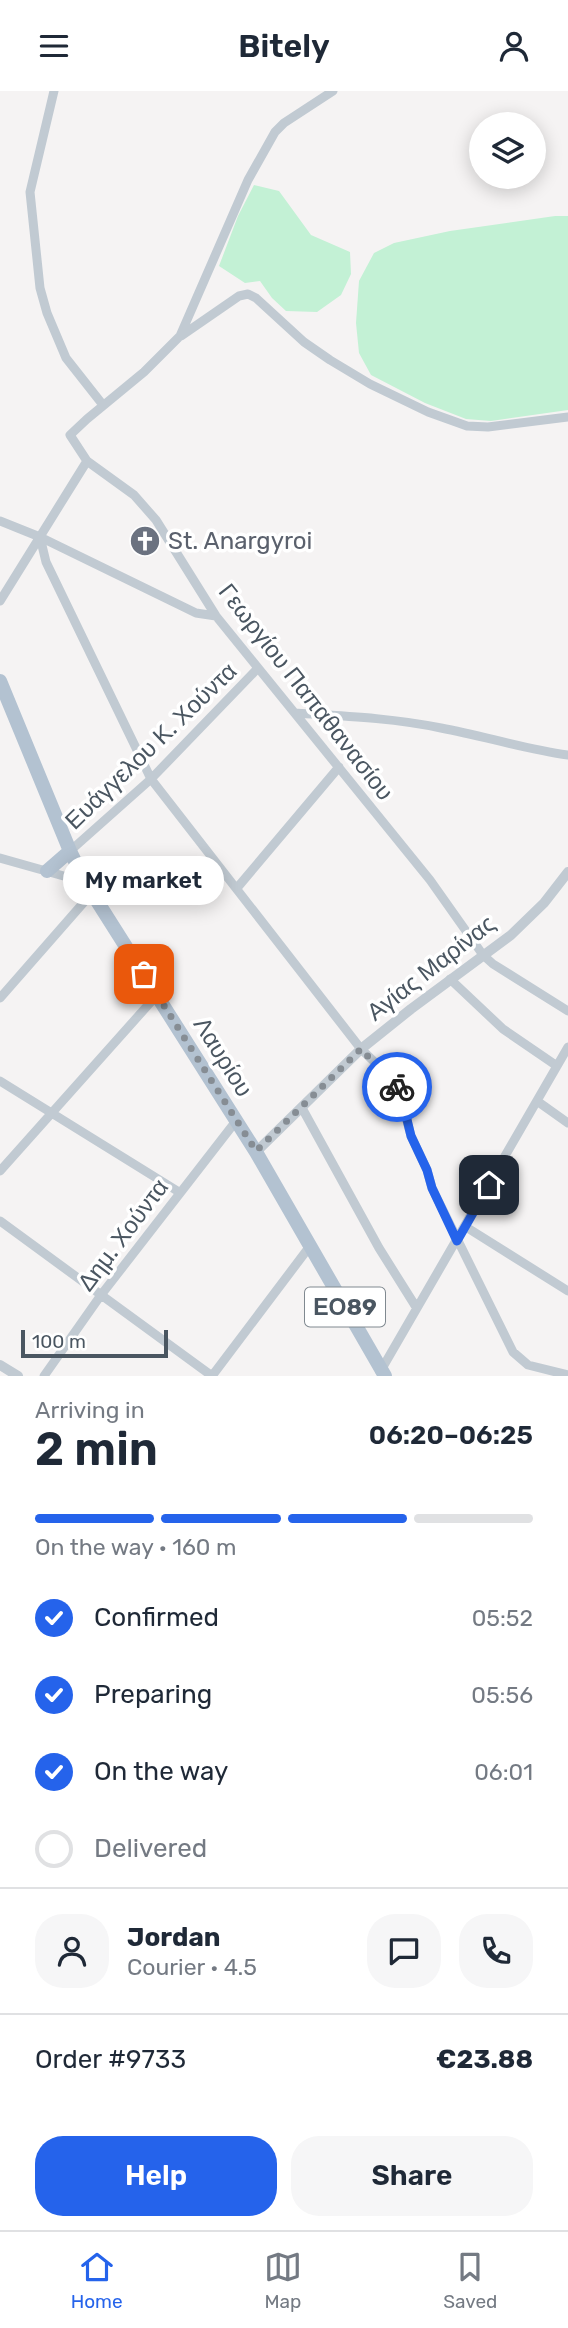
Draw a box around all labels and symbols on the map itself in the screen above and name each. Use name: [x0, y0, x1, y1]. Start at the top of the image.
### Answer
church icon: St. Anargyroi: [128, 524, 162, 558]
place label: St. Anargyroi: [168, 527, 312, 555]
street label: Γεωργίου Παπαθανασίου: [213, 578, 399, 806]
street label: Ευάγγελου Κ. Χούντα: [60, 657, 243, 835]
callout: My market: [64, 855, 224, 904]
street label: Αγίας Μαρίνας: [361, 909, 501, 1027]
pin: [114, 944, 174, 1004]
street label: Λαυρίου: [188, 1012, 258, 1102]
courier: [362, 1052, 432, 1122]
pin: [459, 1155, 519, 1215]
street label: Δημ. Χούντα: [72, 1174, 174, 1296]
road number: ΕΟ89: [305, 1287, 385, 1327]
scale bar: [21, 1327, 168, 1359]

